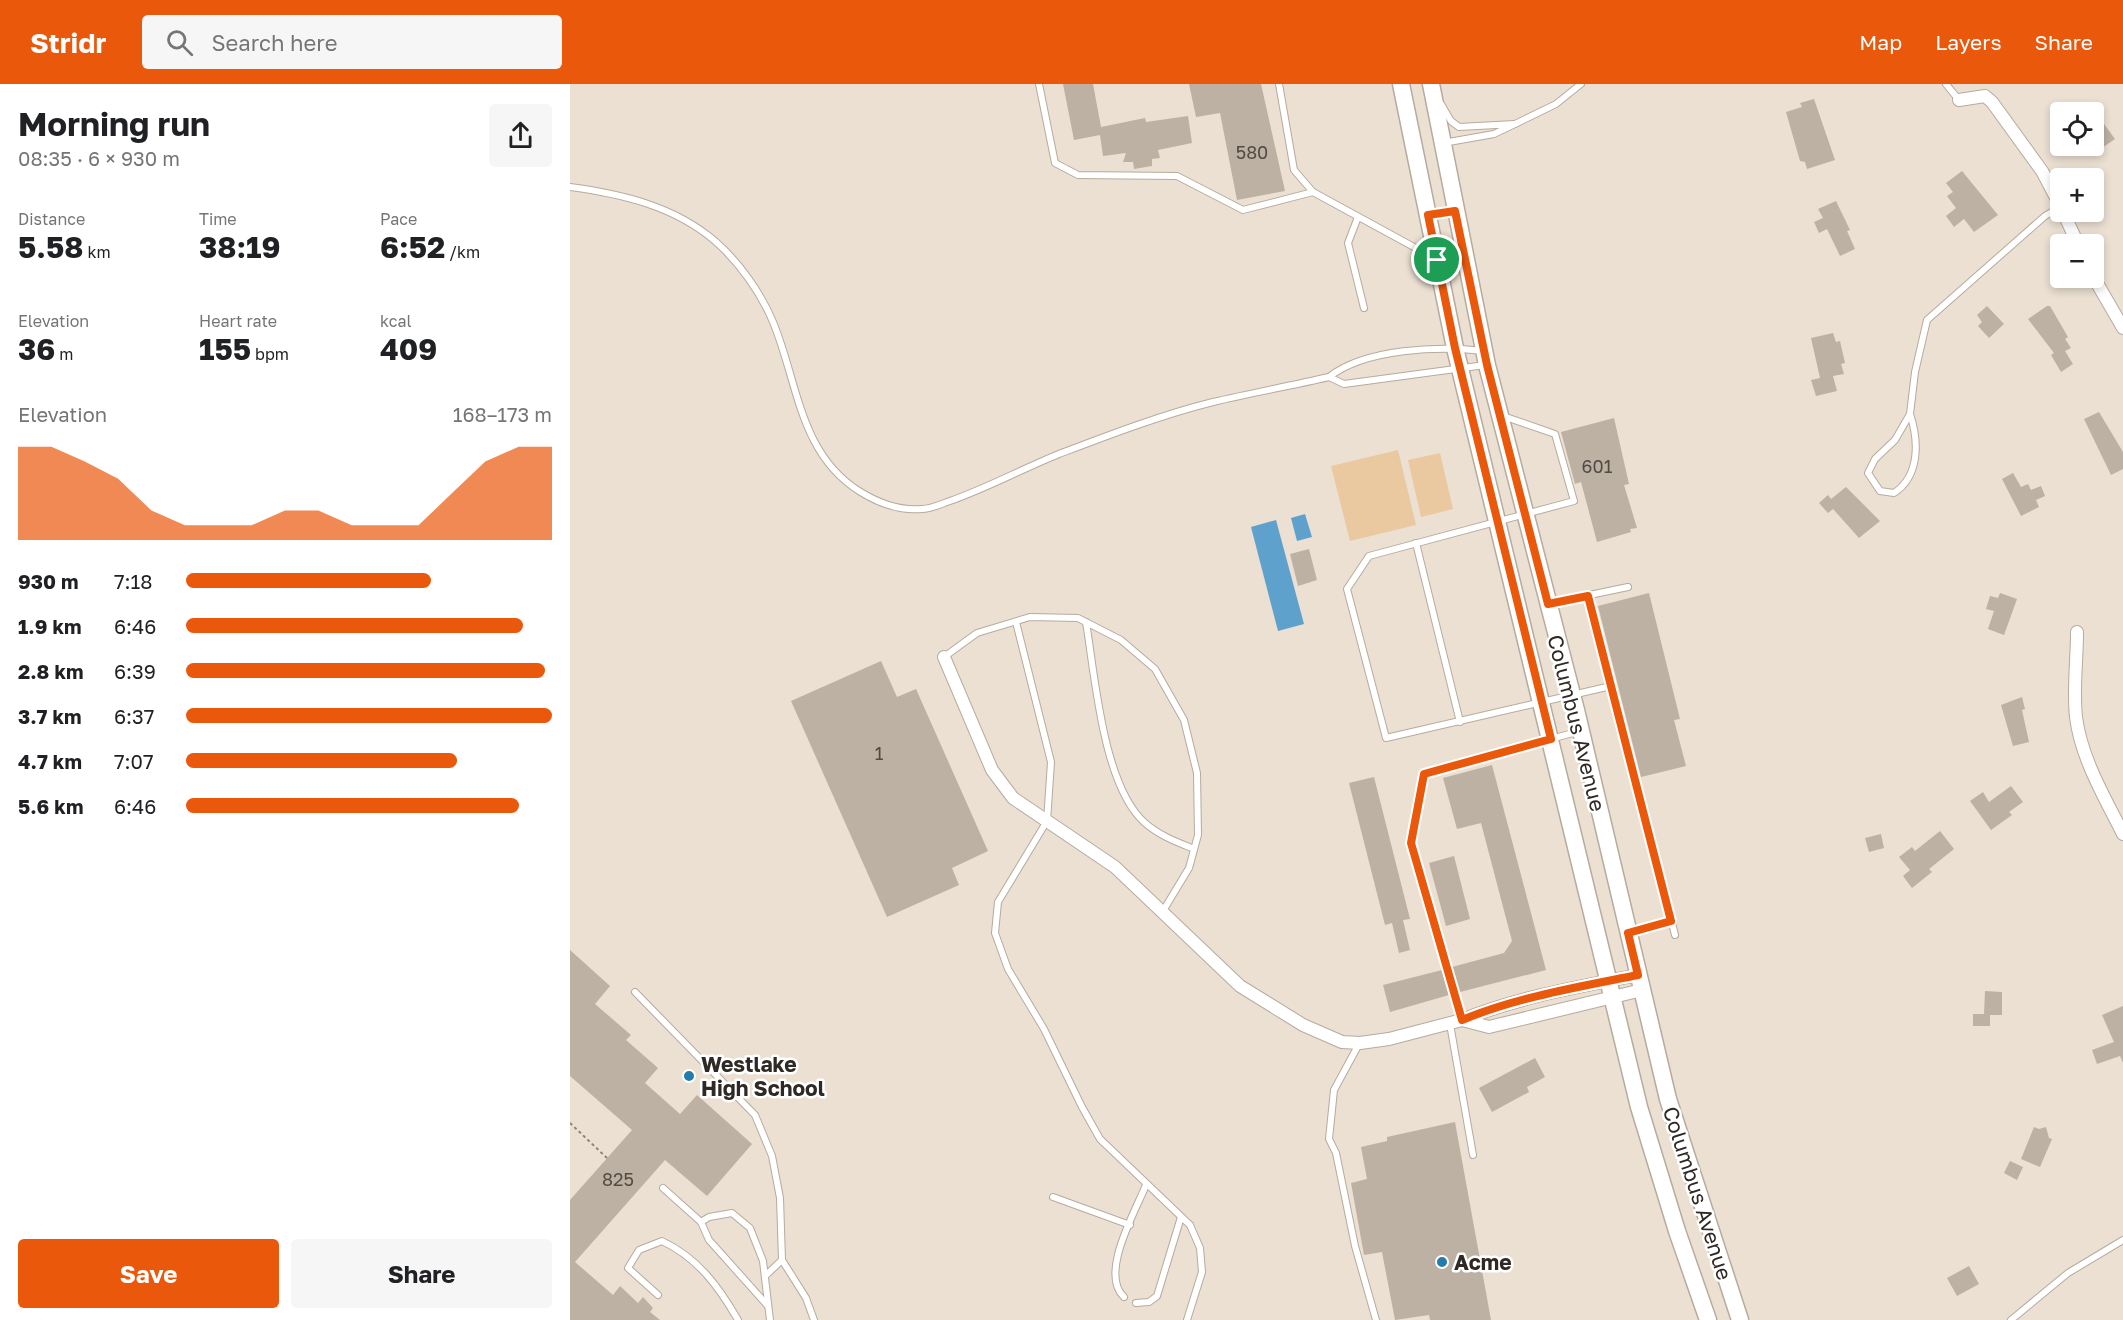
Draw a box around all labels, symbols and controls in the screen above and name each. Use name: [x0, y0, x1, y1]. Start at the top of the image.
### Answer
search box: [142, 15, 562, 69]
text: Stridr: [30, 26, 106, 59]
icon: search: [163, 26, 196, 59]
text: Search here: [211, 29, 337, 56]
text: Map: [1859, 29, 1902, 55]
text: Layers: [1935, 29, 2002, 55]
text: Share: [2035, 29, 2093, 55]
map controls: [2050, 102, 2104, 288]
button: locate: [2050, 102, 2104, 156]
text: Morning run: [18, 104, 210, 143]
button: share: [489, 104, 552, 167]
house number: 580: [1236, 141, 1268, 163]
text: 08:35 · 6 × 930 m: [18, 146, 180, 170]
button: +: [2050, 168, 2104, 222]
text: Distance: [18, 209, 85, 229]
text: Time: [199, 209, 237, 229]
text: Pace: [380, 209, 417, 229]
text: 5.58: [18, 229, 83, 265]
text: 38:19: [199, 229, 281, 265]
text: 6:52: [380, 229, 445, 265]
pin: [1411, 234, 1462, 285]
button: −: [2050, 234, 2104, 288]
text: km: [83, 242, 111, 262]
text: /km: [445, 242, 480, 262]
icon: arrive: [1420, 243, 1453, 276]
text: Elevation: [18, 311, 89, 331]
text: Heart rate: [199, 311, 277, 331]
text: kcal: [380, 311, 412, 331]
text: 36: [18, 331, 55, 367]
text: 155: [199, 331, 251, 367]
text: 409: [380, 331, 437, 367]
text: m: [55, 344, 74, 364]
text: bpm: [251, 344, 289, 364]
text: Elevation: [18, 402, 107, 426]
text: 168–173 m: [453, 402, 552, 426]
house number: 601: [1582, 455, 1613, 477]
text: 930 m: [18, 569, 78, 593]
text: 7:18: [114, 569, 153, 593]
text: 1.9 km: [18, 614, 82, 638]
text: 6:46: [114, 614, 156, 638]
street label: Columbus Avenue: [1542, 632, 1612, 814]
text: 2.8 km: [18, 659, 84, 683]
text: 6:39: [114, 659, 156, 683]
text: 3.7 km: [18, 704, 82, 728]
text: 6:37: [114, 704, 154, 728]
house number: 1: [875, 742, 884, 764]
text: 4.7 km: [18, 749, 82, 773]
text: 7:07: [114, 749, 154, 773]
text: 5.6 km: [18, 794, 83, 818]
text: 6:46: [114, 794, 156, 818]
place label: Westlake High School: [701, 1051, 825, 1101]
marker: Westlake High School: [682, 1069, 696, 1083]
street label: Columbus Avenue: [1658, 1103, 1738, 1283]
house number: 825: [602, 1168, 634, 1190]
button: Save: [18, 1239, 279, 1308]
button: Share: [291, 1239, 552, 1308]
place label: Acme: [1454, 1249, 1512, 1275]
marker: Acme: [1435, 1255, 1449, 1269]

